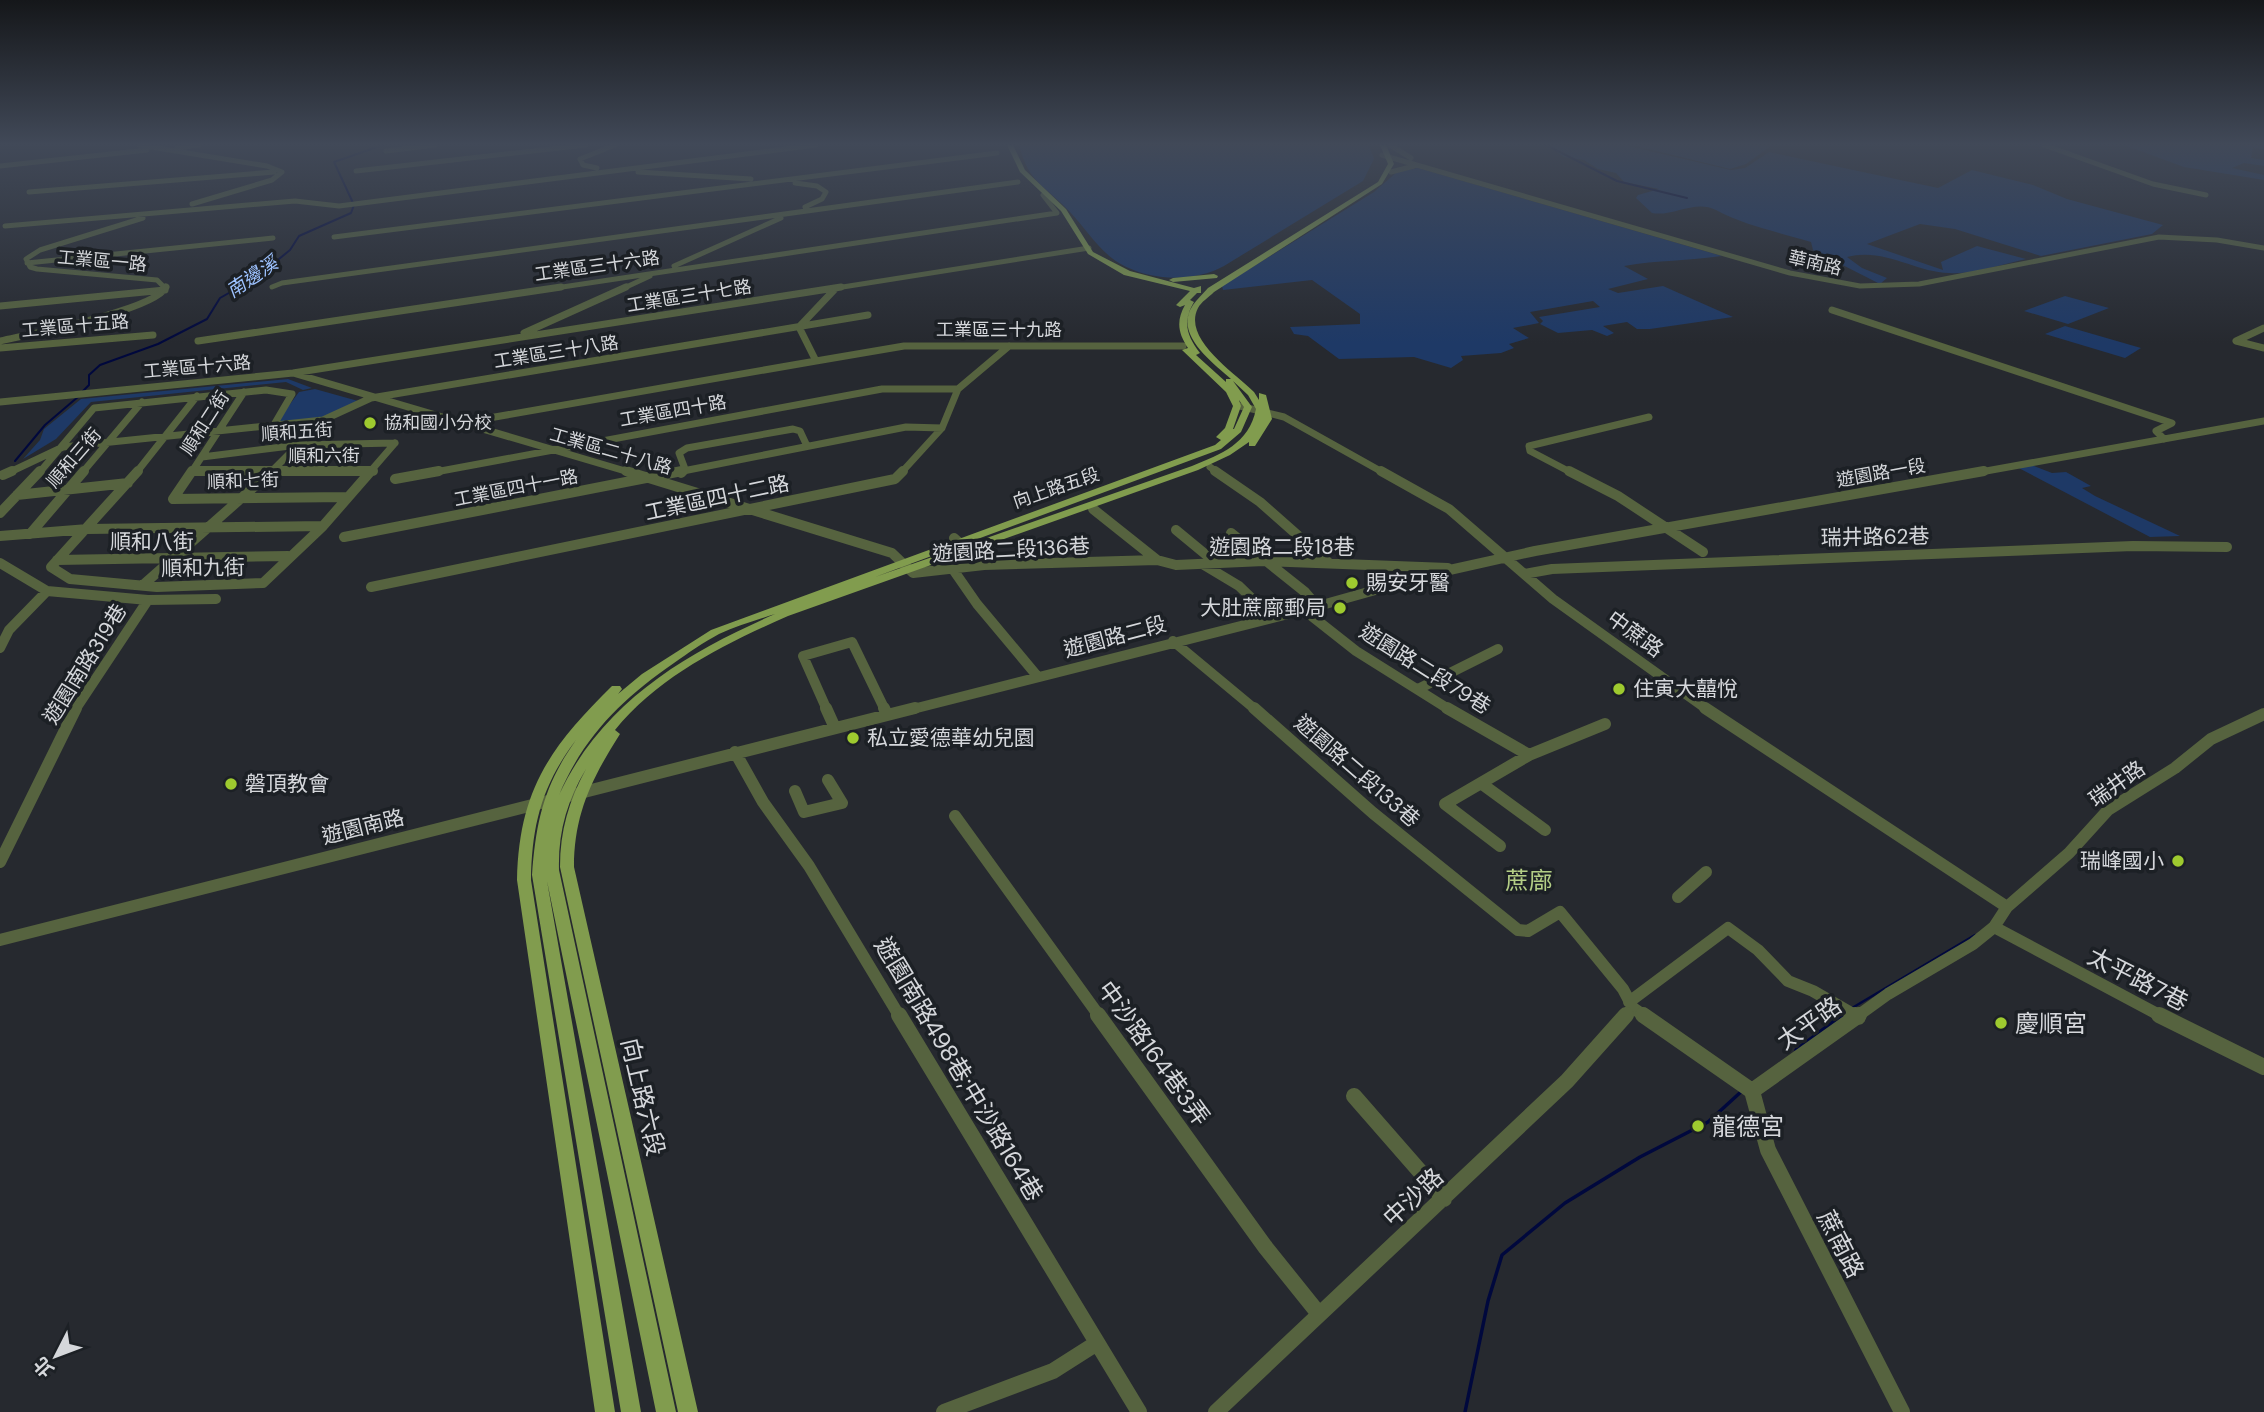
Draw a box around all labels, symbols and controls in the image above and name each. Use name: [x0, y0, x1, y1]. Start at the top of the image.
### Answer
street label: 工業區一路: [56, 245, 148, 277]
street label: 工業區三十六路: [533, 245, 661, 287]
street label: 華南路: [1786, 245, 1844, 281]
water label: 南邊溪: [221, 249, 285, 303]
street label: 工業區三十七路: [625, 274, 753, 318]
street label: 工業區十五路: [20, 309, 130, 343]
street label: 工業區三十九路: [936, 318, 1062, 342]
street label: 工業區三十八路: [492, 330, 620, 374]
street label: 工業區十六路: [142, 350, 252, 384]
street label: 順和二街: [175, 386, 235, 460]
street label: 工業區四十路: [618, 390, 728, 432]
place label: 協和國小分校: [384, 411, 492, 435]
marker: 協和國小分校: [362, 415, 378, 431]
street label: 順和五街: [260, 418, 334, 446]
street label: 工業區二十八路: [547, 422, 675, 480]
street label: 順和三街: [41, 423, 107, 493]
street label: 順和六街: [288, 444, 360, 468]
street label: 遊園路一段: [1835, 453, 1927, 493]
street label: 向上路五段: [1010, 462, 1102, 514]
street label: 工業區四十一路: [452, 464, 580, 512]
street label: 順和七街: [207, 468, 279, 494]
street label: 工業區四十二路: [642, 469, 792, 527]
street label: 瑞井路62巷: [1820, 522, 1930, 552]
street label: 順和八街: [110, 528, 194, 556]
street label: 遊園路二段136巷: [931, 532, 1091, 568]
street label: 遊園路二段18巷: [1209, 533, 1355, 561]
street label: 順和九街: [161, 553, 245, 583]
place label: 賜安牙醫: [1366, 569, 1450, 597]
marker: 賜安牙醫: [1344, 575, 1360, 591]
place label: 大肚蔗廍郵局: [1200, 594, 1326, 622]
street label: 遊園南路319巷: [37, 599, 133, 729]
marker: 大肚蔗廍郵局: [1332, 600, 1348, 616]
street label: 中蔗路: [1601, 604, 1669, 664]
street label: 遊園路二段: [1061, 610, 1169, 664]
street label: 遊園路二段79巷: [1354, 617, 1496, 721]
place label: 住寅大囍悅: [1633, 675, 1738, 703]
marker: 住寅大囍悅: [1611, 681, 1627, 697]
street label: 遊園路二段133巷: [1288, 709, 1426, 833]
place label: 私立愛德華幼兒園: [867, 724, 1035, 752]
marker: 私立愛德華幼兒園: [845, 730, 861, 746]
street label: 瑞井路: [2083, 754, 2151, 814]
place label: 磐頂教會: [245, 770, 329, 798]
marker: 磐頂教會: [223, 776, 239, 792]
street label: 遊園南路: [319, 803, 407, 851]
place label: 瑞峰國小: [2080, 847, 2164, 875]
marker: 瑞峰國小: [2170, 853, 2186, 869]
district label: 蔗廍: [1505, 865, 1553, 896]
street label: 遊園南路498巷;中沙路164巷: [868, 931, 1050, 1207]
street label: 太平路7巷: [2082, 940, 2194, 1018]
street label: 中沙路164巷3弄: [1091, 975, 1217, 1131]
street label: 太平路: [1771, 990, 1847, 1056]
place label: 慶順宮: [2015, 1008, 2087, 1039]
marker: 慶順宮: [1993, 1015, 2009, 1031]
street label: 向上路六段: [614, 1035, 672, 1159]
place label: 龍德宮: [1712, 1111, 1784, 1142]
marker: 龍德宮: [1690, 1118, 1706, 1134]
street label: 中沙路: [1376, 1161, 1450, 1233]
street label: 蔗南路: [1811, 1205, 1871, 1283]
north arrow: [21, 1321, 91, 1391]
text: 北: [28, 1352, 59, 1382]

